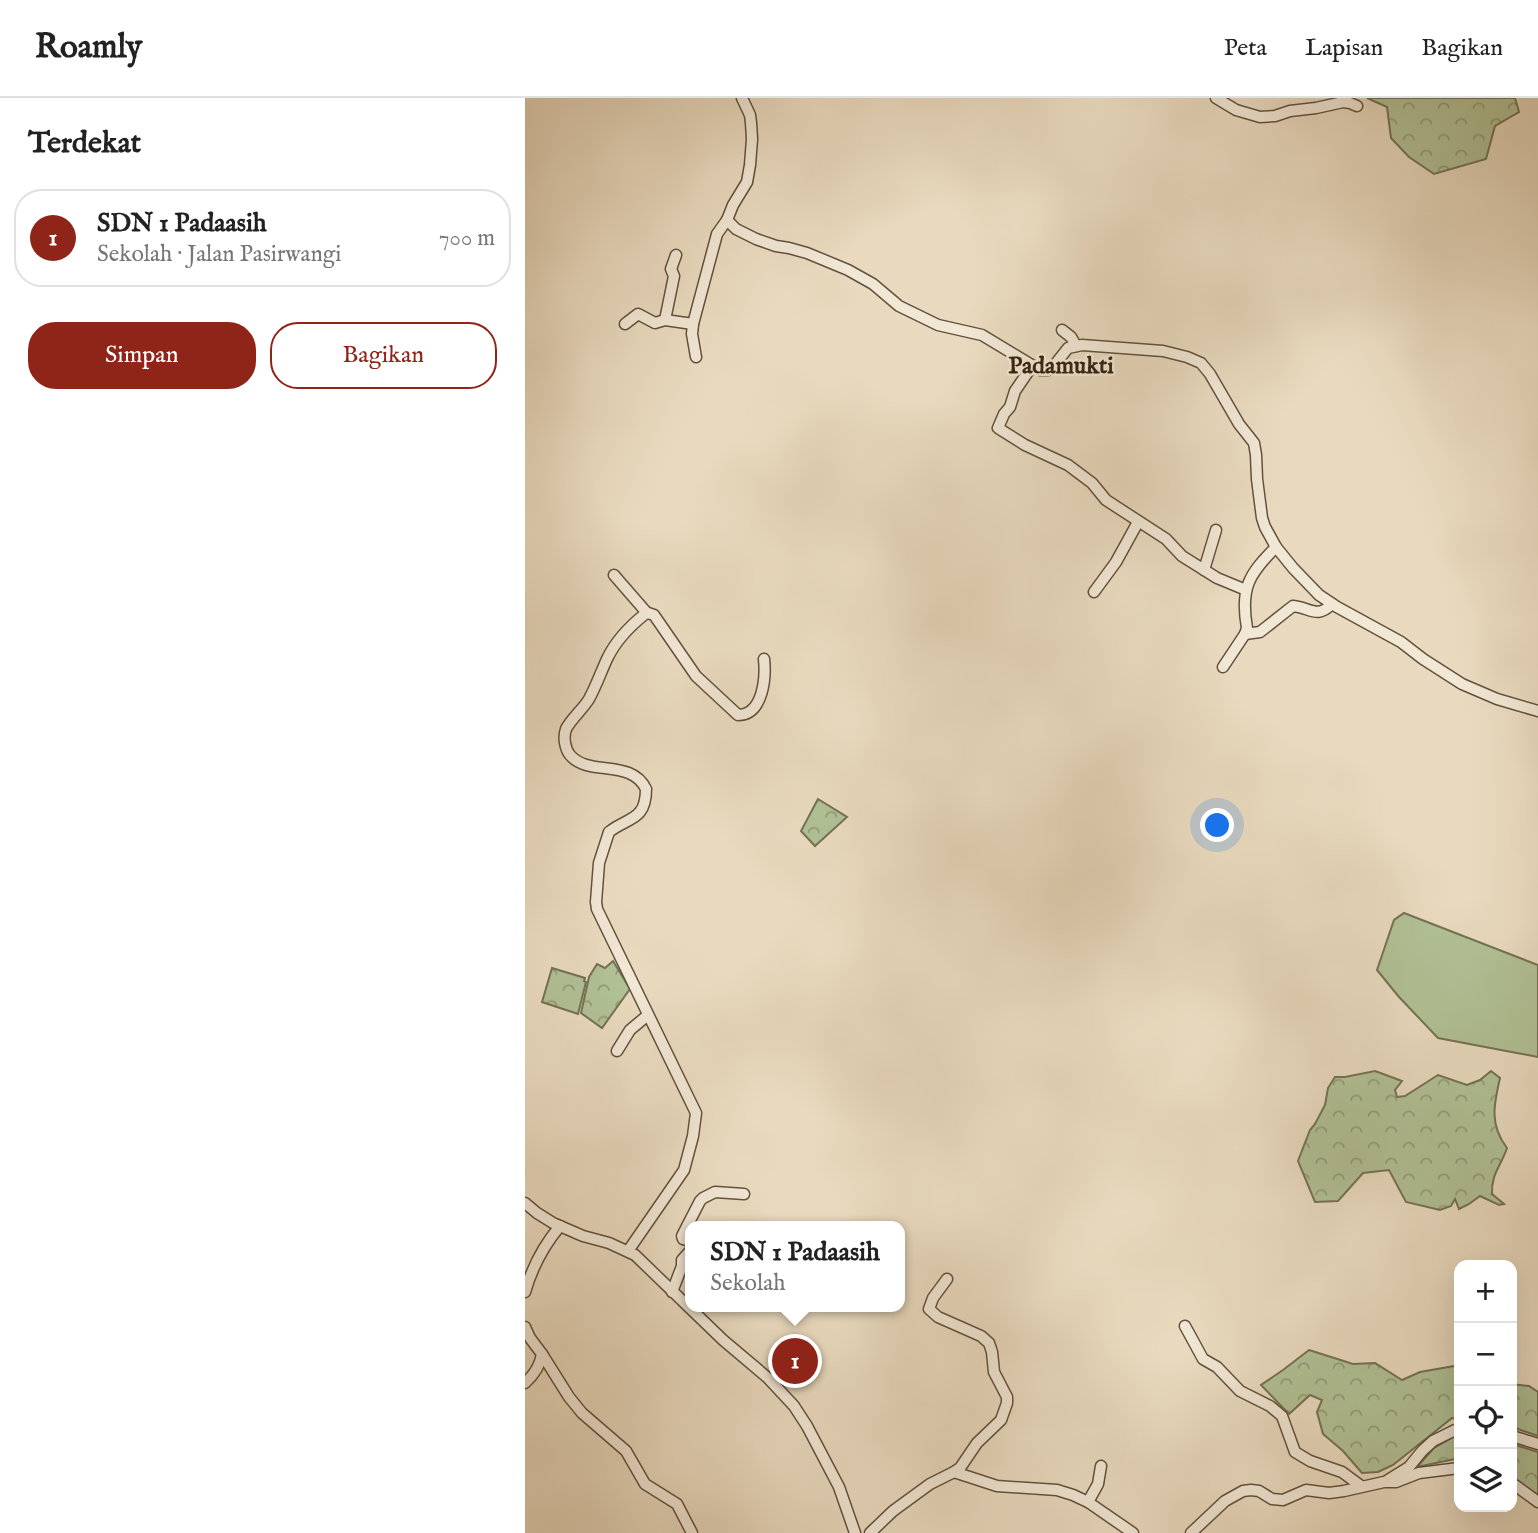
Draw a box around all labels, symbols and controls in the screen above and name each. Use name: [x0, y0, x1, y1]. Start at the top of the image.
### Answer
text: Roamly: [35, 27, 142, 69]
text: Peta: [1224, 33, 1267, 64]
text: Lapisan: [1305, 33, 1383, 64]
text: Bagikan: [1421, 33, 1503, 64]
text: Terdekat: [28, 125, 141, 163]
text: SDN 1 Padaasih: [97, 207, 267, 240]
text: 1: [49, 224, 57, 253]
text: 700 m: [439, 224, 495, 253]
text: Sekolah · Jalan Pasirwangi: [97, 240, 341, 269]
button: Simpan: [28, 322, 256, 389]
button: Bagikan: [270, 322, 497, 389]
district label: Padamukti: [1008, 351, 1114, 382]
your location: [1200, 808, 1234, 842]
popup: [685, 1221, 905, 1312]
text: SDN 1 Padaasih: [710, 1236, 880, 1269]
map controls: [1454, 1260, 1517, 1512]
button: +: [1454, 1260, 1517, 1323]
text: Sekolah: [710, 1269, 785, 1298]
button: −: [1454, 1323, 1517, 1386]
pin: 1: [772, 1335, 818, 1387]
button: locate: [1454, 1386, 1517, 1449]
button: layers: [1454, 1449, 1517, 1512]

